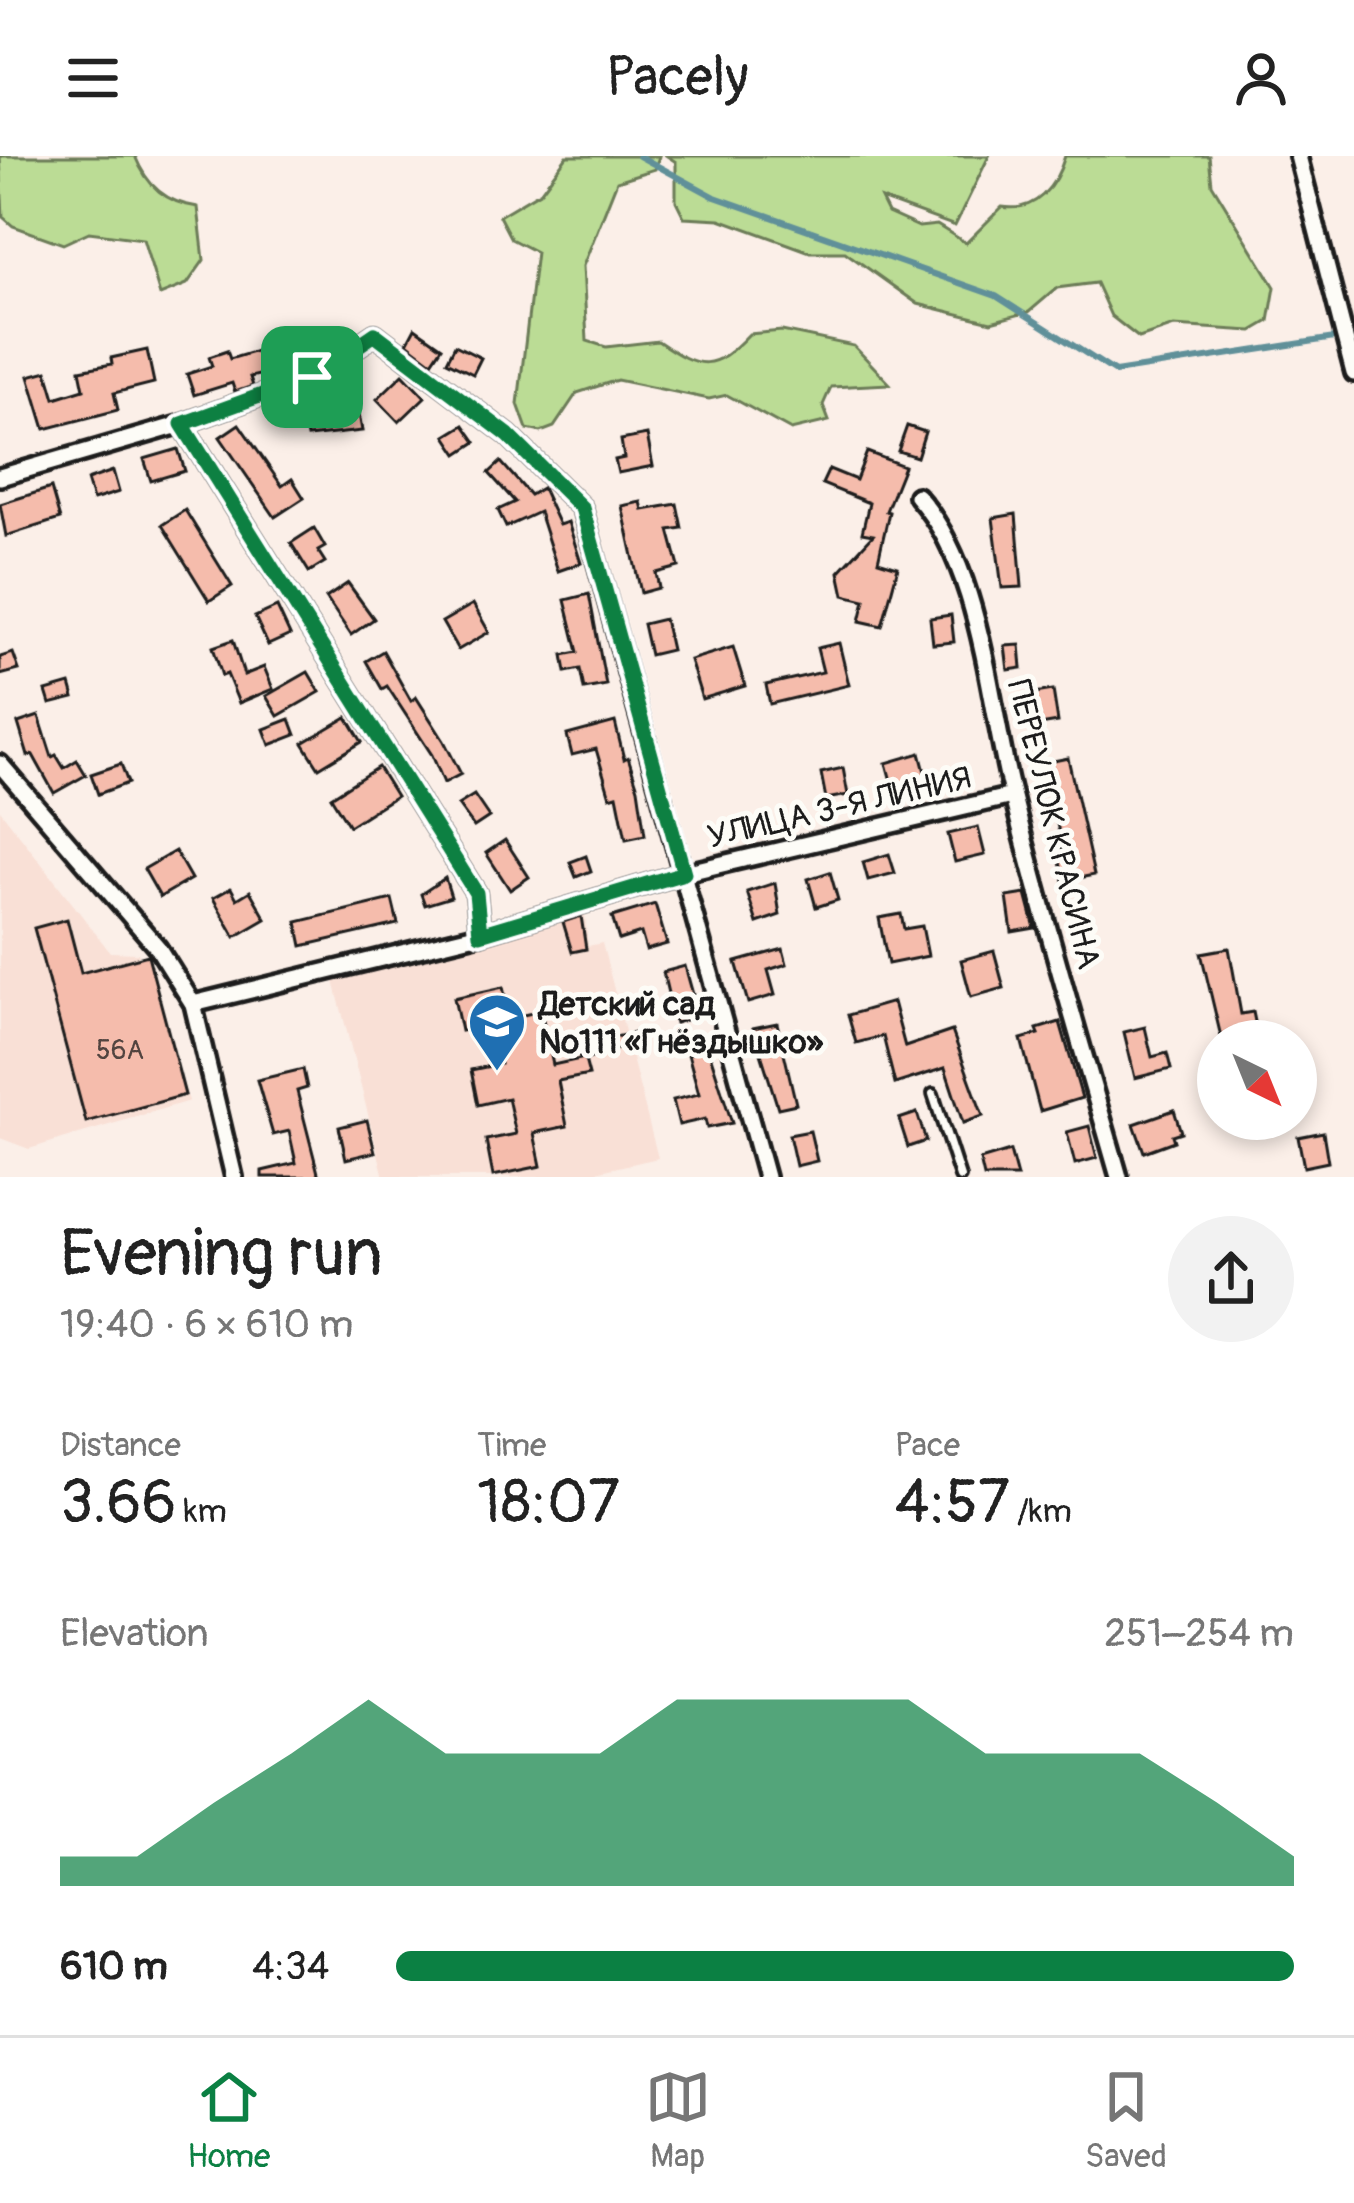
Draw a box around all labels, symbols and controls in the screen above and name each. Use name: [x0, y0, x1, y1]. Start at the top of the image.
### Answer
text: Pacely: [606, 44, 748, 112]
icon: menu: [60, 45, 126, 111]
icon: person: [1228, 45, 1294, 111]
pin: [261, 326, 363, 428]
icon: arrive: [279, 344, 345, 410]
street label: ПЕРЕУЛОК КРАСИНА: [998, 676, 1109, 973]
street label: УЛИЦА 3-Я ЛИНИЯ: [703, 757, 975, 858]
place label: Детский сад №111 «Гнёздышко»: [537, 984, 823, 1063]
school or university icon: Детский сад №111 «Гнёздышко»: [466, 991, 528, 1073]
north arrow: [1197, 1020, 1317, 1140]
map controls: [1197, 1020, 1317, 1140]
house number: 56А: [96, 1034, 144, 1067]
text: Evening run: [60, 1213, 383, 1296]
button: share: [1168, 1216, 1294, 1342]
text: 19:40 · 6 × 610 m: [60, 1300, 353, 1349]
text: Distance: [60, 1425, 181, 1466]
text: Time: [477, 1425, 546, 1466]
text: Pace: [895, 1425, 960, 1466]
text: 3.66: [60, 1466, 176, 1541]
text: 18:07: [477, 1466, 620, 1541]
text: 4:57: [895, 1466, 1010, 1541]
text: km: [176, 1491, 227, 1532]
text: /km: [1010, 1491, 1072, 1532]
text: Elevation: [60, 1609, 209, 1658]
text: 251–254 m: [1104, 1609, 1294, 1658]
text: 610 m: [60, 1942, 168, 1991]
text: 4:34: [252, 1942, 329, 1991]
tab: Home: [187, 2064, 270, 2177]
tab: Map: [645, 2064, 711, 2177]
tab: Saved: [1085, 2064, 1167, 2177]

